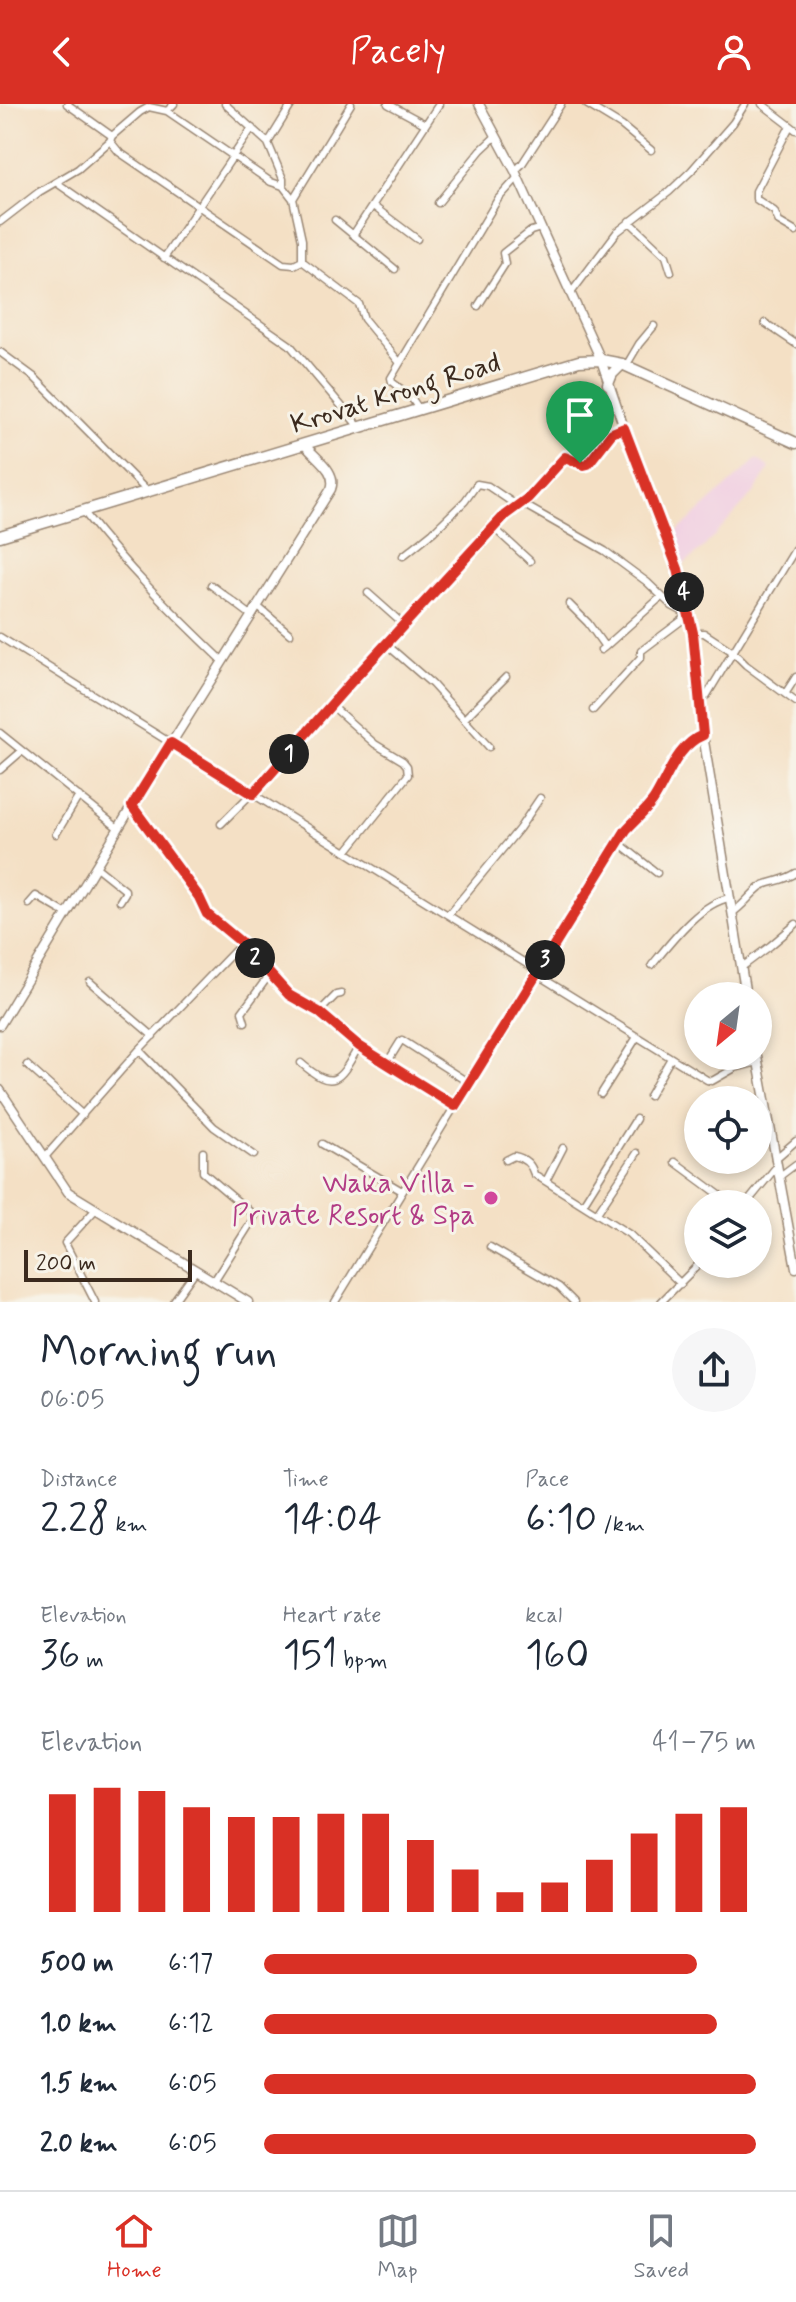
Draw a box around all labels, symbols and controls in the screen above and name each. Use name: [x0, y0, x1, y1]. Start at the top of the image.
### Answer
text: Pacely: [350, 29, 446, 76]
icon: back: [40, 30, 84, 74]
icon: person: [712, 30, 756, 74]
street label: Krovat Krong Road: [286, 345, 506, 447]
pin: [546, 381, 614, 463]
icon: arrive: [558, 393, 602, 437]
pin: 4: [664, 572, 704, 612]
text: 4: [678, 578, 690, 606]
pin: 1: [269, 734, 309, 774]
text: 1: [284, 740, 294, 768]
pin: 2: [235, 938, 275, 978]
pin: 3: [525, 940, 565, 980]
text: 2: [250, 944, 260, 972]
text: 3: [540, 946, 550, 974]
north arrow: [684, 982, 772, 1070]
map controls: [684, 982, 772, 1278]
button: locate: [684, 1086, 772, 1174]
place label: Waka Villa - Private Resort & Spa: [232, 1166, 475, 1235]
marker: Waka Villa - Private Resort & Spa: [482, 1189, 500, 1207]
button: layers: [684, 1190, 772, 1278]
scale bar: [24, 1246, 192, 1282]
text: 200 m: [36, 1250, 96, 1278]
text: Morning run: [40, 1324, 277, 1382]
button: share: [672, 1328, 756, 1412]
text: 06:05: [40, 1383, 104, 1417]
text: Distance: [40, 1466, 117, 1494]
text: Time: [283, 1466, 329, 1494]
text: Pace: [525, 1466, 569, 1494]
text: 2.28: [40, 1494, 109, 1546]
text: 14:04: [283, 1494, 382, 1546]
text: 6:10: [525, 1494, 597, 1546]
text: km: [109, 1511, 148, 1539]
text: /km: [597, 1511, 645, 1539]
text: Elevation: [40, 1602, 127, 1630]
text: Heart rate: [283, 1602, 381, 1630]
text: kcal: [525, 1602, 562, 1630]
text: 36: [40, 1630, 80, 1682]
text: 151: [283, 1630, 337, 1682]
text: 160: [525, 1630, 589, 1682]
text: m: [80, 1647, 104, 1675]
text: bpm: [337, 1647, 388, 1675]
text: Elevation: [40, 1726, 142, 1760]
text: 41–75 m: [652, 1726, 756, 1760]
text: 500 m: [40, 1947, 114, 1981]
text: 6:17: [168, 1947, 213, 1981]
text: 1.0 km: [40, 2007, 117, 2041]
text: 6:12: [168, 2007, 214, 2041]
text: 1.5 km: [40, 2067, 118, 2101]
text: 6:05: [168, 2067, 217, 2101]
text: 2.0 km: [40, 2127, 118, 2161]
text: 6:05: [168, 2127, 217, 2161]
tab: Home: [107, 2209, 162, 2285]
tab: Map: [376, 2209, 420, 2285]
tab: Saved: [633, 2209, 689, 2285]

